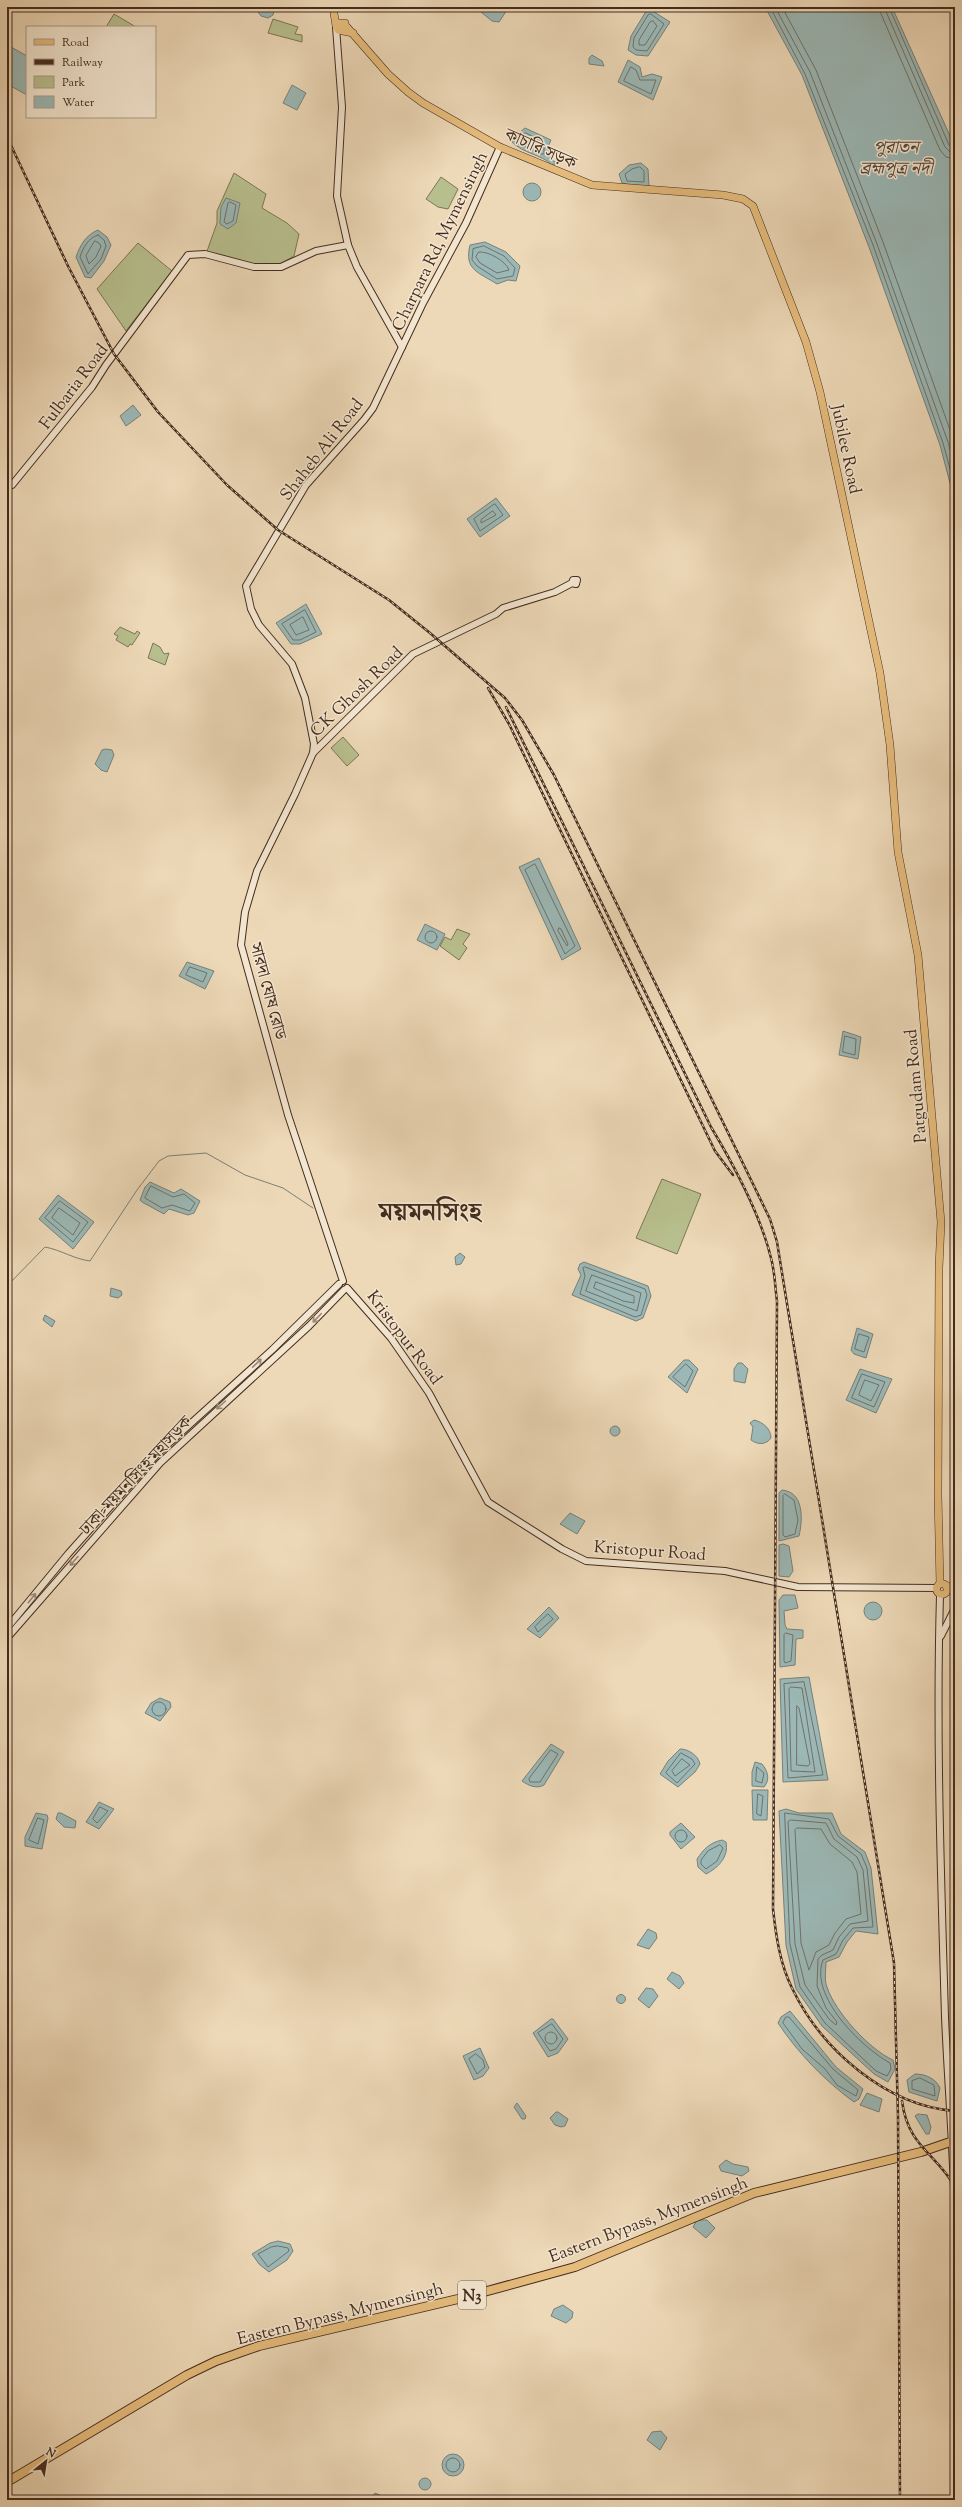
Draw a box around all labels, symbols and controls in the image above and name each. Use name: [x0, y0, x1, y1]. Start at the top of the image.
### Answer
legend: [26, 26, 156, 118]
text: Road: [62, 34, 89, 52]
text: Railway: [62, 54, 103, 72]
text: Park: [62, 74, 85, 92]
text: Water: [62, 94, 95, 112]
street label: কাচারি সড়ক: [500, 123, 581, 177]
water label: পুরাতন ব্রহ্মপুত্র নদী: [859, 136, 935, 183]
street label: Charpara Rd, Mymensingh: [387, 148, 495, 336]
street label: Fulbaria Road: [34, 339, 115, 435]
street label: Shaheb Ali Road: [275, 394, 370, 506]
street label: Jubilee Road: [824, 401, 866, 497]
street label: CK Ghosh Road: [305, 641, 410, 743]
street label: সারদা ঘোষ রোড: [242, 939, 292, 1043]
street label: Patgudam Road: [900, 1027, 934, 1144]
district label: ময়মনসিংহ: [378, 1196, 483, 1232]
street label: Kristopur Road: [360, 1286, 447, 1391]
one-way arrow: [312, 1313, 322, 1323]
one-way arrow: [252, 1358, 262, 1368]
one-way arrow: [216, 1401, 226, 1410]
street label: ঢাকা-ময়মনসিংহ মহাসড়ক: [74, 1411, 199, 1542]
street label: Kristopur Road: [593, 1536, 707, 1568]
one-way arrow: [70, 1556, 79, 1566]
one-way arrow: [27, 1592, 36, 1603]
street label: Eastern Bypass, Mymensingh: [546, 2172, 752, 2270]
street label: Eastern Bypass, Mymensingh: [235, 2278, 446, 2352]
road number: N3: [458, 2281, 486, 2309]
north arrow: [26, 2441, 66, 2481]
text: N: [42, 2444, 58, 2462]

